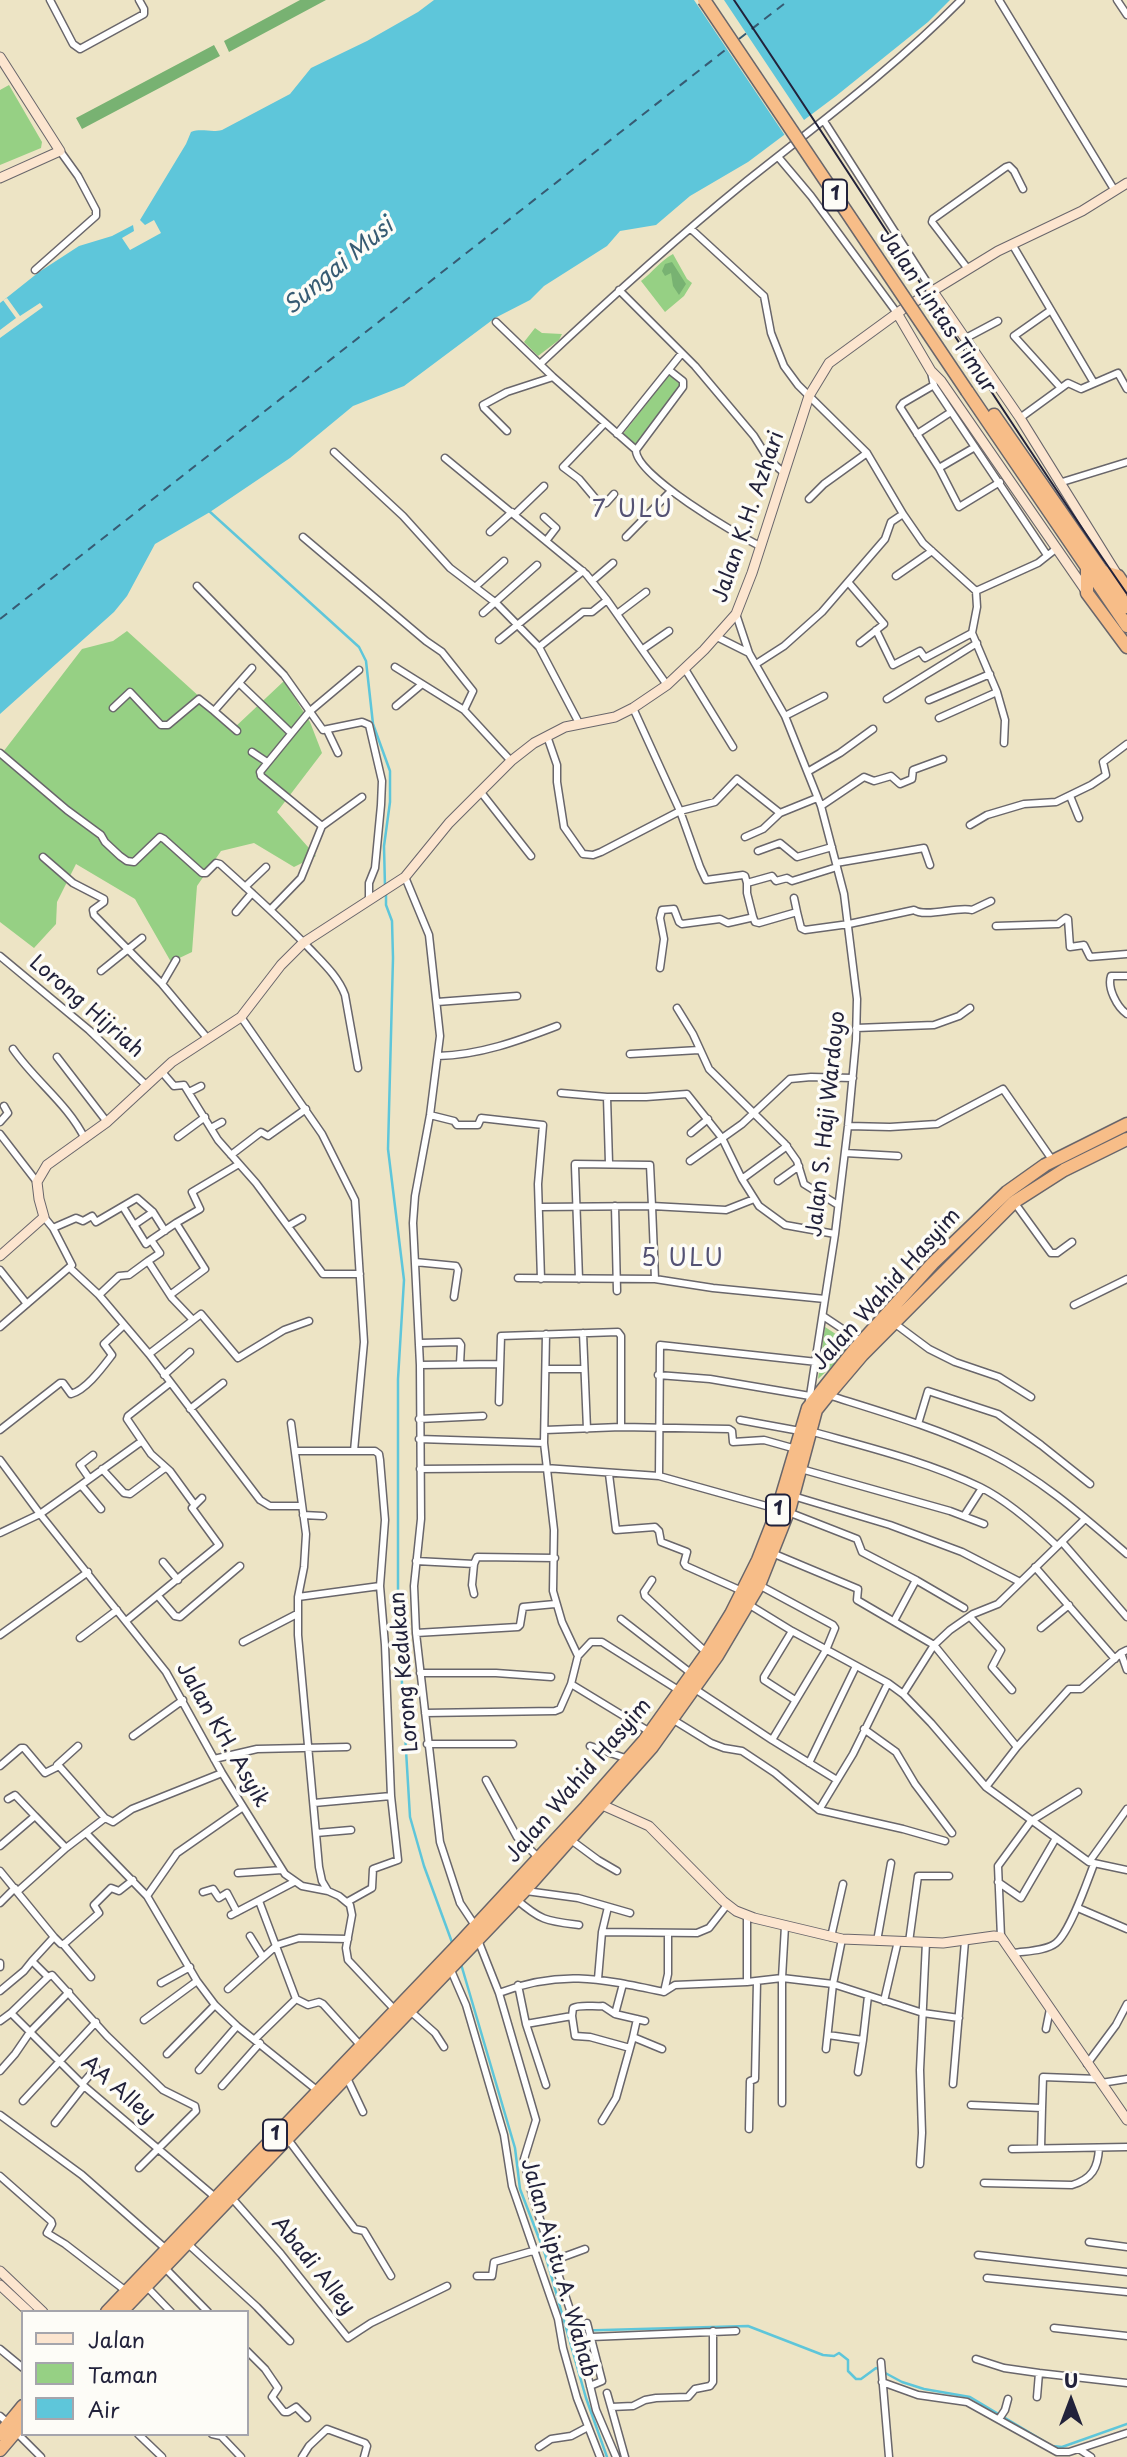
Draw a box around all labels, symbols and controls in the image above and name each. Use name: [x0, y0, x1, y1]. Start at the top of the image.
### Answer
road number: 1: [823, 180, 847, 210]
water label: Sungai Musi: [279, 213, 399, 321]
street label: Jalan Lintas Timur: [873, 226, 1001, 398]
street label: Jalan K.H. Azhari: [708, 428, 790, 606]
district label: 7 ULU: [593, 496, 673, 524]
street label: Lorong Hijriah: [24, 951, 148, 1063]
street label: Jalan S. Haji Wardoyo: [803, 1010, 851, 1238]
street label: Jalan Wahid Hasyim: [808, 1204, 966, 1376]
district label: 5 ULU: [642, 1245, 724, 1273]
road number: 1: [766, 1494, 790, 1526]
street label: Lorong Kedukan: [385, 1591, 425, 1753]
street label: Jalan KH. Asyik: [170, 1658, 274, 1812]
street label: Jalan Wahid Hasyim: [501, 1694, 657, 1868]
street label: AA Alley: [76, 2051, 160, 2129]
road number: 1: [263, 2120, 287, 2150]
street label: Jalan Aiptu A. Wahab: [515, 2156, 601, 2380]
street label: Abadi Alley: [266, 2212, 360, 2320]
legend: [21, 2310, 248, 2436]
text: Jalan: [88, 2323, 145, 2355]
text: Taman: [88, 2358, 158, 2390]
north arrow: [1036, 2366, 1106, 2436]
text: U: [1064, 2366, 1078, 2394]
text: Air: [88, 2393, 119, 2425]

